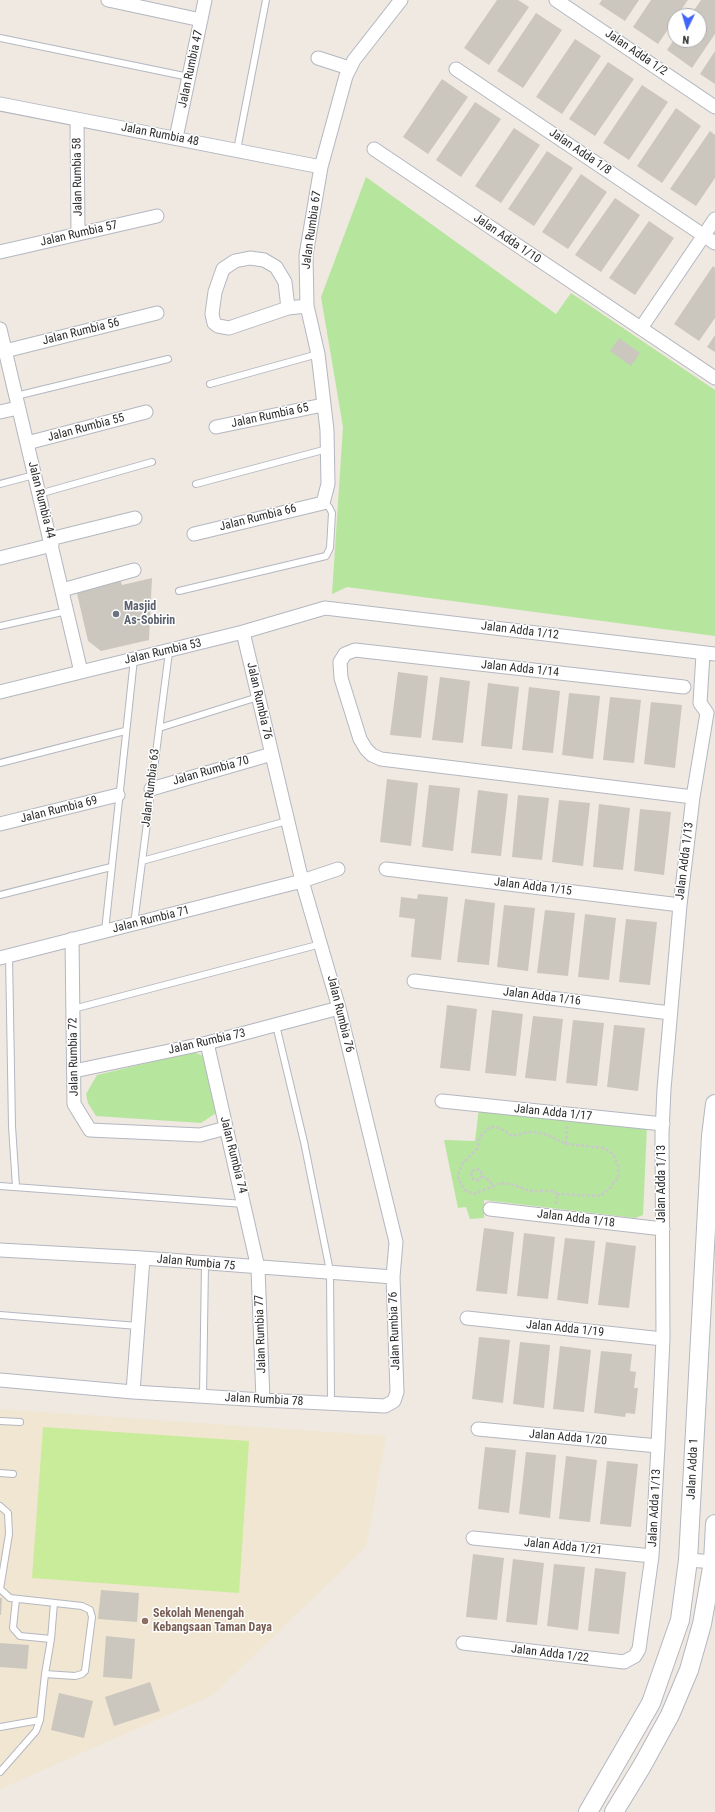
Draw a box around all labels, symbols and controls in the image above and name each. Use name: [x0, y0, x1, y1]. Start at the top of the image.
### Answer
north arrow: [667, 8, 707, 48]
street label: Jalan Adda 1/2: [602, 27, 670, 79]
street label: Jalan Rumbia 47: [176, 29, 206, 109]
text: N: [682, 33, 690, 46]
street label: Jalan Rumbia 48: [120, 120, 200, 150]
street label: Jalan Adda 1/8: [546, 126, 614, 178]
street label: Jalan Rumbia 58: [70, 137, 86, 217]
street label: Jalan Rumbia 67: [299, 190, 325, 270]
street label: Jalan Adda 1/10: [471, 211, 543, 267]
street label: Jalan Rumbia 57: [39, 218, 119, 250]
street label: Jalan Rumbia 56: [41, 315, 121, 349]
street label: Jalan Rumbia 65: [230, 401, 310, 431]
street label: Jalan Rumbia 55: [46, 411, 126, 445]
street label: Jalan Rumbia 44: [24, 460, 58, 540]
street label: Jalan Rumbia 66: [218, 501, 298, 535]
place label: Masjid As-Sobirin: [124, 600, 175, 628]
marker: Masjid As-Sobirin: [111, 609, 121, 619]
street label: Jalan Adda 1/12: [480, 619, 560, 643]
street label: Jalan Rumbia 53: [123, 636, 203, 668]
street label: Jalan Adda 1/14: [480, 658, 560, 680]
street label: Jalan Rumbia 76: [243, 661, 275, 741]
street label: Jalan Rumbia 63: [139, 748, 163, 828]
street label: Jalan Rumbia 70: [171, 753, 251, 789]
street label: Jalan Rumbia 69: [19, 793, 99, 827]
street label: Jalan Adda 1/13: [673, 821, 697, 901]
street label: Jalan Adda 1/15: [493, 875, 573, 899]
street label: Jalan Rumbia 71: [111, 903, 191, 937]
street label: Jalan Rumbia 76: [323, 974, 357, 1054]
street label: Jalan Adda 1/16: [502, 985, 582, 1009]
street label: Jalan Rumbia 72: [66, 1017, 82, 1097]
street label: Jalan Rumbia 73: [167, 1026, 247, 1058]
street label: Jalan Adda 1/17: [513, 1102, 593, 1124]
street label: Jalan Rumbia 74: [216, 1115, 250, 1195]
street label: Jalan Adda 1/13: [655, 1145, 669, 1223]
street label: Jalan Adda 1/18: [536, 1207, 616, 1231]
street label: Jalan Rumbia 75: [156, 1252, 236, 1274]
street label: Jalan Rumbia 76: [386, 1291, 404, 1371]
street label: Jalan Rumbia 77: [252, 1294, 270, 1374]
street label: Jalan Adda 1/19: [525, 1318, 605, 1340]
street label: Jalan Rumbia 78: [224, 1391, 304, 1409]
street label: Jalan Adda 1/20: [528, 1427, 608, 1449]
street label: Jalan Adda 1: [684, 1438, 702, 1500]
street label: Jalan Adda 1/13: [646, 1469, 664, 1547]
street label: Jalan Adda 1/21: [523, 1536, 603, 1558]
place label: Sekolah Menengah Kebangsaan Taman Daya: [153, 1607, 272, 1635]
marker: Sekolah Menengah Kebangsaan Taman Daya: [140, 1616, 150, 1626]
street label: Jalan Adda 1/22: [510, 1642, 590, 1666]

